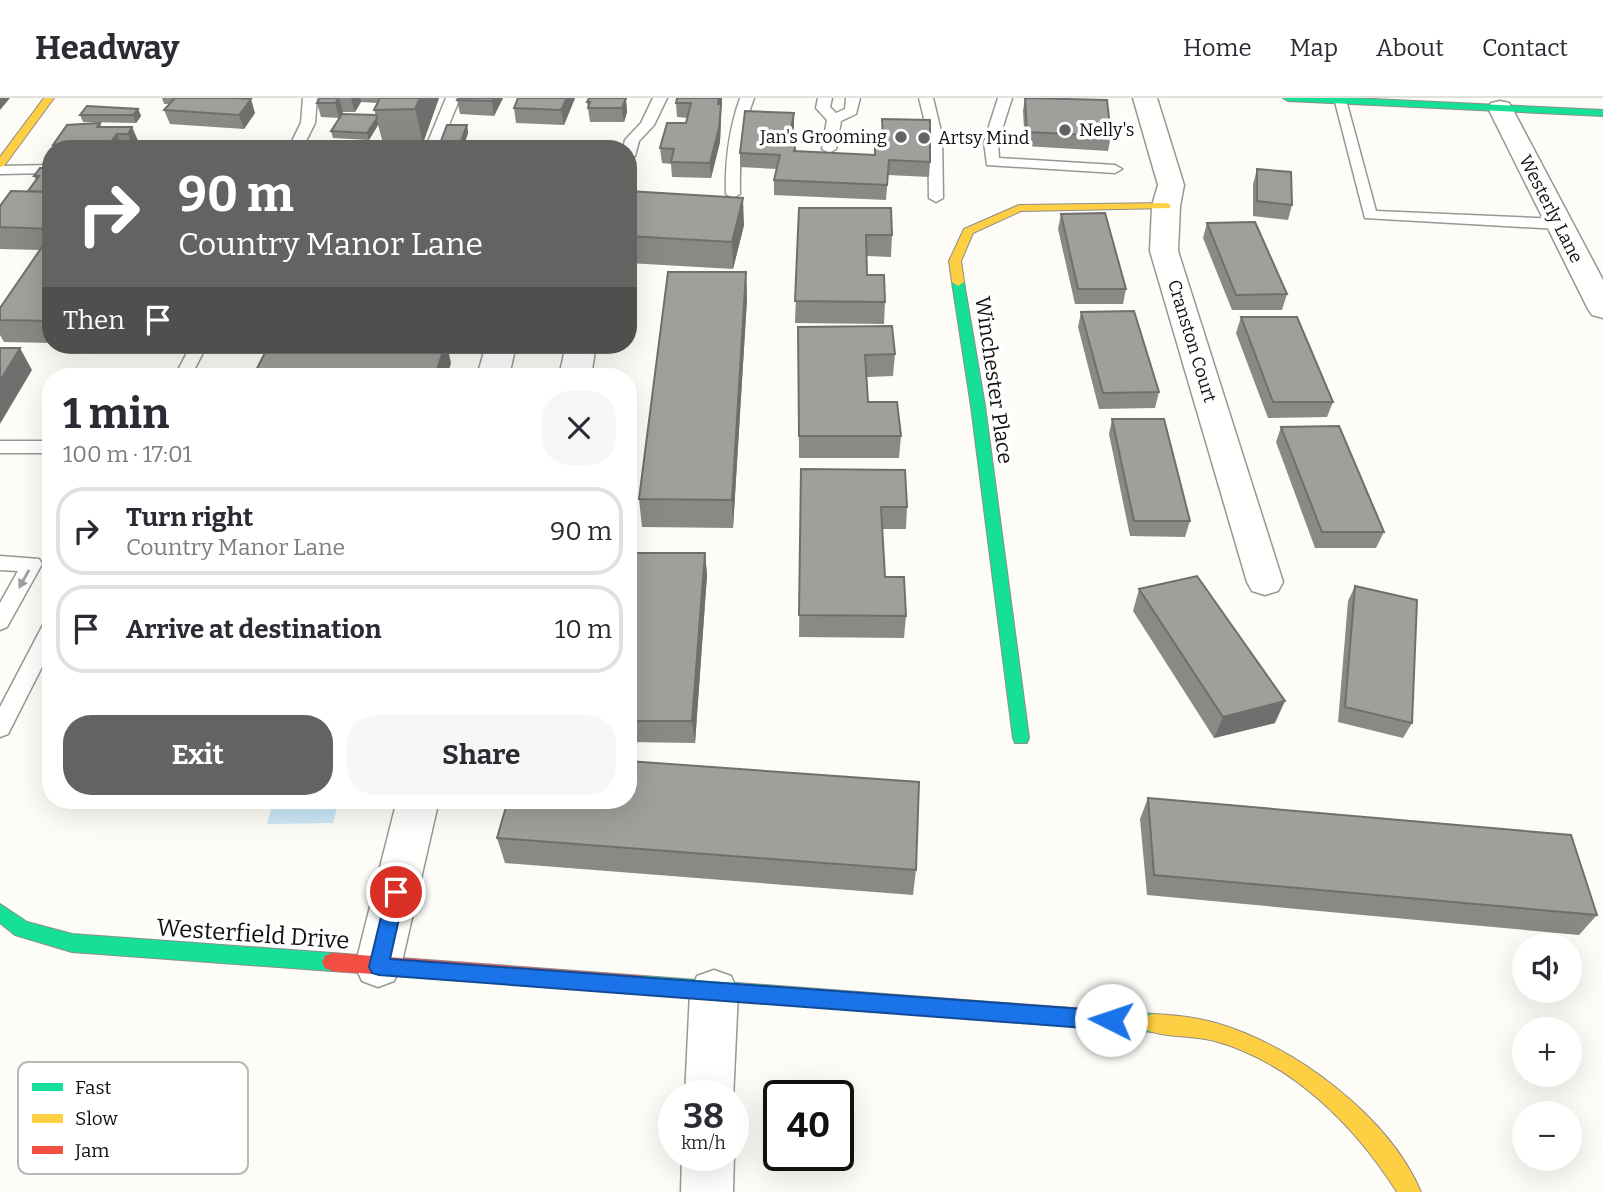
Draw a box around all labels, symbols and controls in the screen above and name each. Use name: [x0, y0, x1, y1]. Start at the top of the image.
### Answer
text: Headway: [35, 28, 179, 68]
text: Home: [1183, 34, 1252, 62]
text: Map: [1290, 34, 1338, 62]
text: About: [1376, 34, 1444, 62]
text: Contact: [1482, 34, 1568, 62]
place label: Nelly's: [1079, 119, 1134, 141]
marker: Nelly's: [1057, 122, 1073, 138]
place label: Jan's Grooming: [759, 126, 887, 148]
place label: Artsy Mind: [938, 127, 1030, 149]
marker: Jan's Grooming: [893, 129, 909, 145]
marker: Artsy Mind: [916, 130, 932, 146]
street label: Westerly Lane: [1514, 151, 1588, 267]
text: 90 m: [178, 165, 294, 224]
icon: right: [63, 168, 154, 259]
text: Country Manor Lane: [178, 225, 483, 263]
street label: Cranston Court: [1163, 277, 1221, 405]
street label: Winchester Place: [969, 295, 1019, 465]
icon: arrive: [139, 301, 177, 339]
text: Then: [63, 305, 125, 336]
text: 1 min: [63, 389, 169, 439]
button: close: [542, 391, 616, 465]
text: 100 m · 17:01: [63, 440, 192, 468]
text: Turn right: [126, 502, 253, 533]
icon: right: [67, 512, 105, 550]
text: 90 m: [550, 516, 612, 547]
text: Country Manor Lane: [126, 533, 345, 561]
one-way arrow: [18, 569, 30, 589]
icon: arrive: [67, 610, 105, 648]
text: Arrive at destination: [126, 614, 381, 645]
text: 10 m: [555, 614, 612, 645]
button: Exit: [63, 715, 333, 795]
button: Share: [347, 715, 616, 795]
pin: [366, 862, 426, 922]
icon: arrive: [377, 873, 415, 911]
street label: Westerfield Drive: [156, 913, 350, 955]
map controls: [1512, 933, 1582, 1171]
button: sound: [1512, 933, 1582, 1003]
position arrow: [1074, 983, 1148, 1057]
button: +: [1512, 1017, 1582, 1087]
legend: [18, 1062, 248, 1174]
text: Fast: [75, 1076, 112, 1099]
speed limit sign: 40: [763, 1080, 854, 1171]
text: 38: [683, 1095, 724, 1137]
button: −: [1512, 1101, 1582, 1171]
text: Slow: [75, 1107, 118, 1130]
text: km/h: [681, 1132, 726, 1154]
text: Jam: [74, 1139, 109, 1162]

